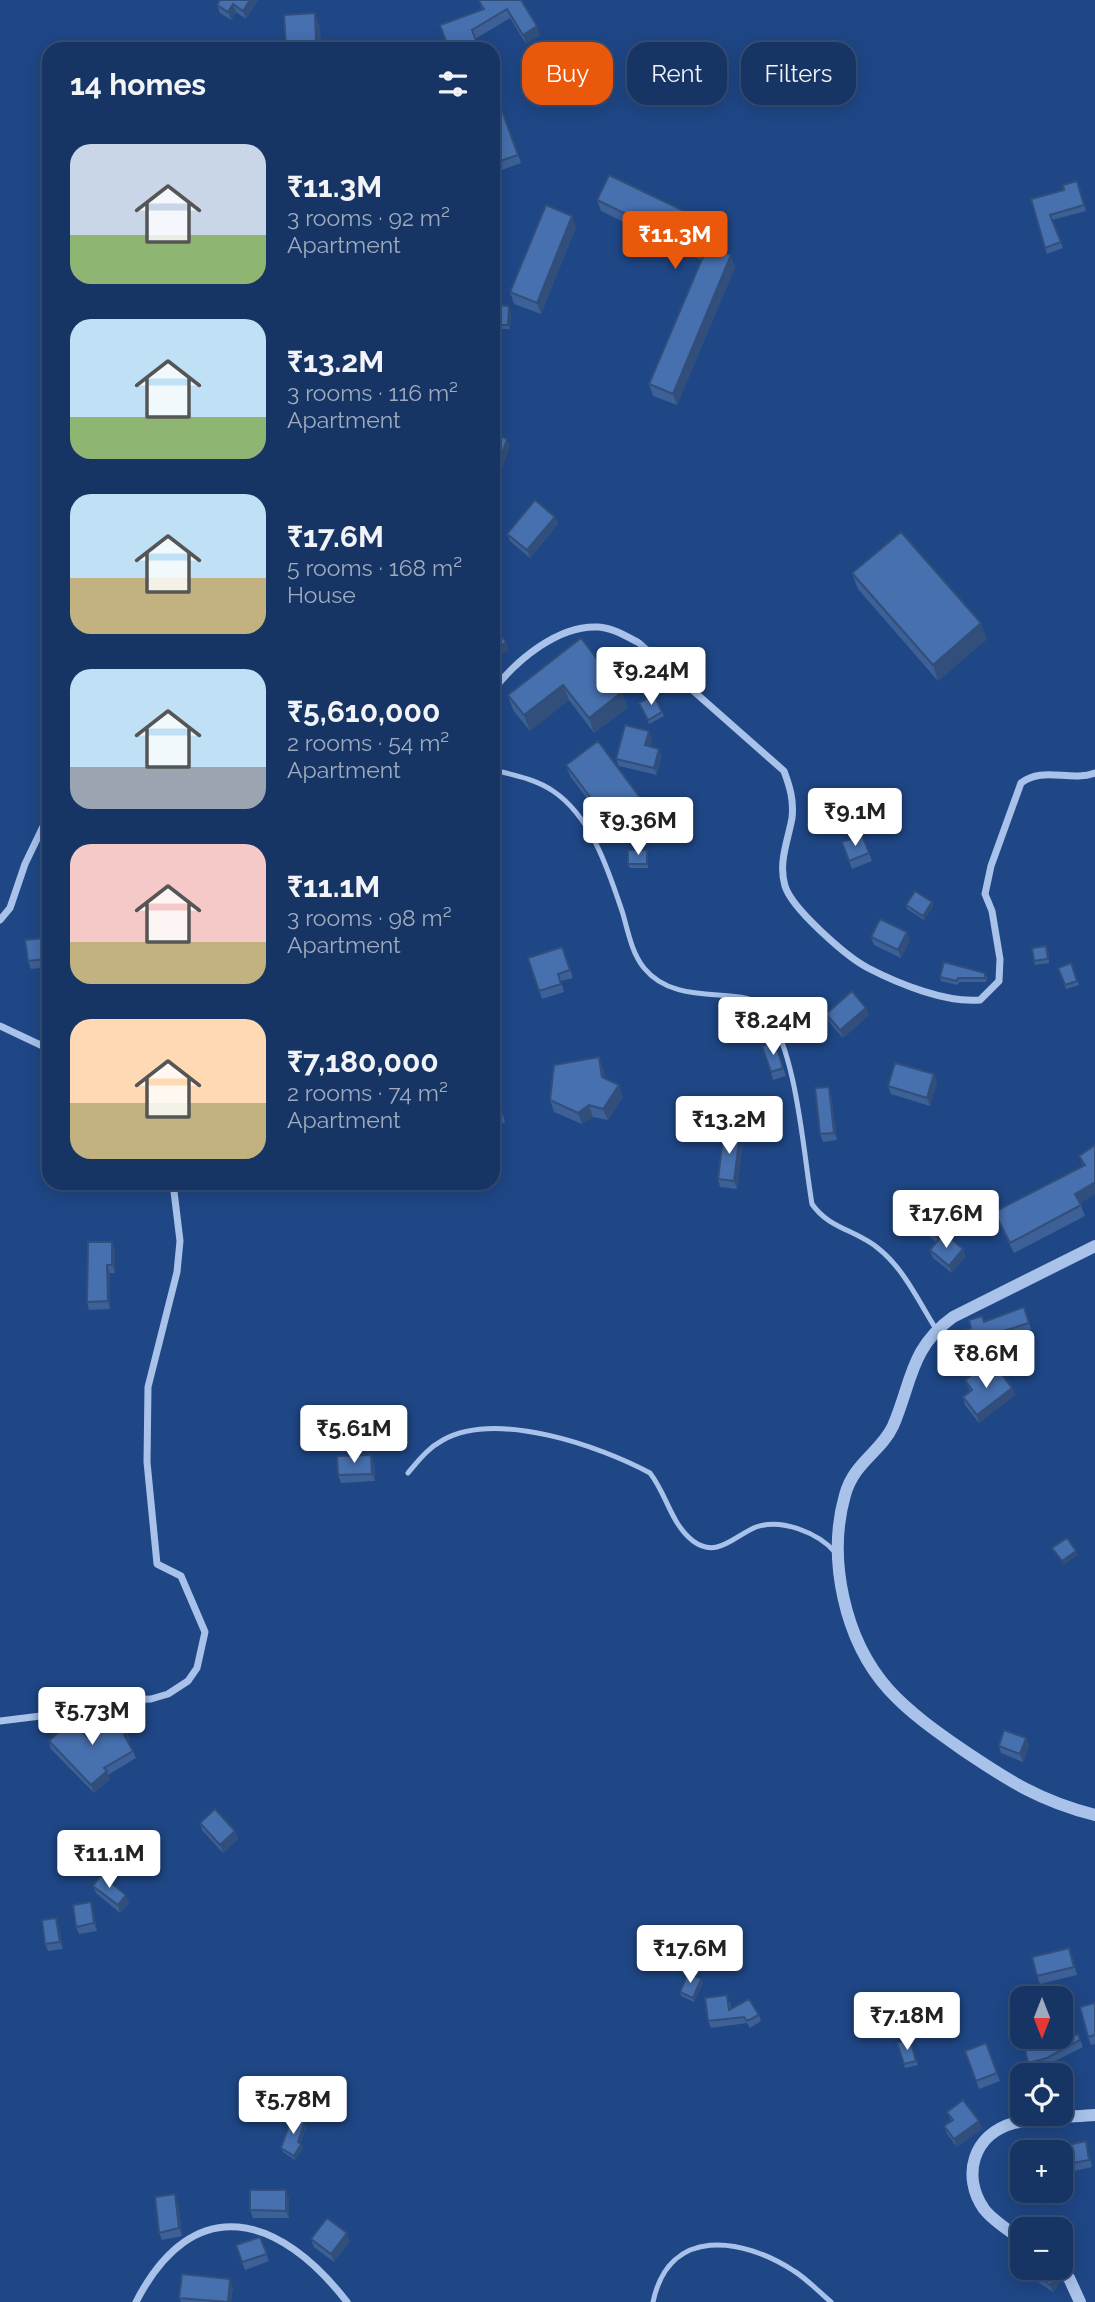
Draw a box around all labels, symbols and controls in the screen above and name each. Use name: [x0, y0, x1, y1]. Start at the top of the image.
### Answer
chip: Buy: [522, 42, 613, 105]
chip: Rent: [627, 42, 727, 105]
chip: Filters: [741, 42, 856, 105]
icon: filters: [434, 65, 472, 103]
text: 14 homes: [70, 67, 206, 102]
text: ₹11.3M: [287, 169, 382, 204]
icon: home: [126, 172, 210, 256]
text: 3 rooms · 92 m²: [287, 204, 450, 231]
pin: ₹11.3M: [618, 212, 732, 271]
text: ₹11.3M: [639, 220, 711, 247]
text: Apartment: [287, 231, 401, 258]
text: ₹13.2M: [287, 344, 384, 379]
icon: home: [126, 347, 210, 431]
text: 3 rooms · 116 m²: [287, 379, 458, 406]
text: Apartment: [287, 406, 401, 433]
text: ₹17.6M: [287, 519, 384, 554]
icon: home: [126, 522, 210, 606]
text: 5 rooms · 168 m²: [287, 554, 462, 581]
text: House: [287, 581, 356, 608]
pin: ₹9.24M: [594, 648, 708, 707]
text: ₹9.24M: [612, 656, 690, 683]
text: ₹5,610,000: [287, 694, 440, 729]
icon: home: [126, 697, 210, 781]
text: 2 rooms · 54 m²: [287, 729, 449, 756]
text: Apartment: [287, 756, 401, 783]
pin: ₹9.1M: [806, 788, 904, 848]
text: ₹9.1M: [824, 797, 886, 824]
pin: ₹9.36M: [581, 798, 695, 857]
text: ₹9.36M: [599, 806, 677, 833]
text: ₹11.1M: [287, 869, 380, 904]
icon: home: [126, 872, 210, 956]
text: 3 rooms · 98 m²: [287, 904, 452, 931]
text: Apartment: [287, 931, 401, 958]
pin: ₹8.24M: [716, 998, 830, 1057]
text: ₹8.24M: [734, 1006, 812, 1033]
text: ₹7,180,000: [287, 1044, 439, 1079]
icon: home: [126, 1047, 210, 1131]
text: 2 rooms · 74 m²: [287, 1079, 448, 1106]
pin: ₹13.2M: [672, 1096, 786, 1156]
text: ₹13.2M: [692, 1105, 766, 1132]
text: Apartment: [287, 1106, 401, 1133]
pin: ₹17.6M: [889, 1190, 1003, 1250]
text: ₹17.6M: [909, 1199, 983, 1226]
pin: ₹8.6M: [937, 1330, 1035, 1390]
text: ₹8.6M: [953, 1339, 1019, 1366]
pin: ₹5.61M: [297, 1406, 411, 1465]
text: ₹5.61M: [316, 1414, 392, 1441]
pin: ₹5.73M: [35, 1688, 149, 1747]
text: ₹5.73M: [54, 1696, 130, 1723]
pin: ₹11.1M: [52, 1830, 166, 1890]
text: ₹11.1M: [73, 1839, 145, 1866]
pin: ₹17.6M: [633, 1926, 747, 1985]
text: ₹17.6M: [653, 1934, 727, 1961]
north arrow: [1010, 1986, 1073, 2049]
map controls: [1010, 1986, 1073, 2280]
pin: ₹7.18M: [850, 1993, 964, 2052]
text: ₹7.18M: [870, 2001, 944, 2028]
button: locate: [1010, 2063, 1073, 2126]
pin: ₹5.78M: [236, 2076, 350, 2136]
text: ₹5.78M: [255, 2085, 331, 2112]
button: +: [1010, 2140, 1073, 2203]
button: −: [1010, 2217, 1073, 2280]

